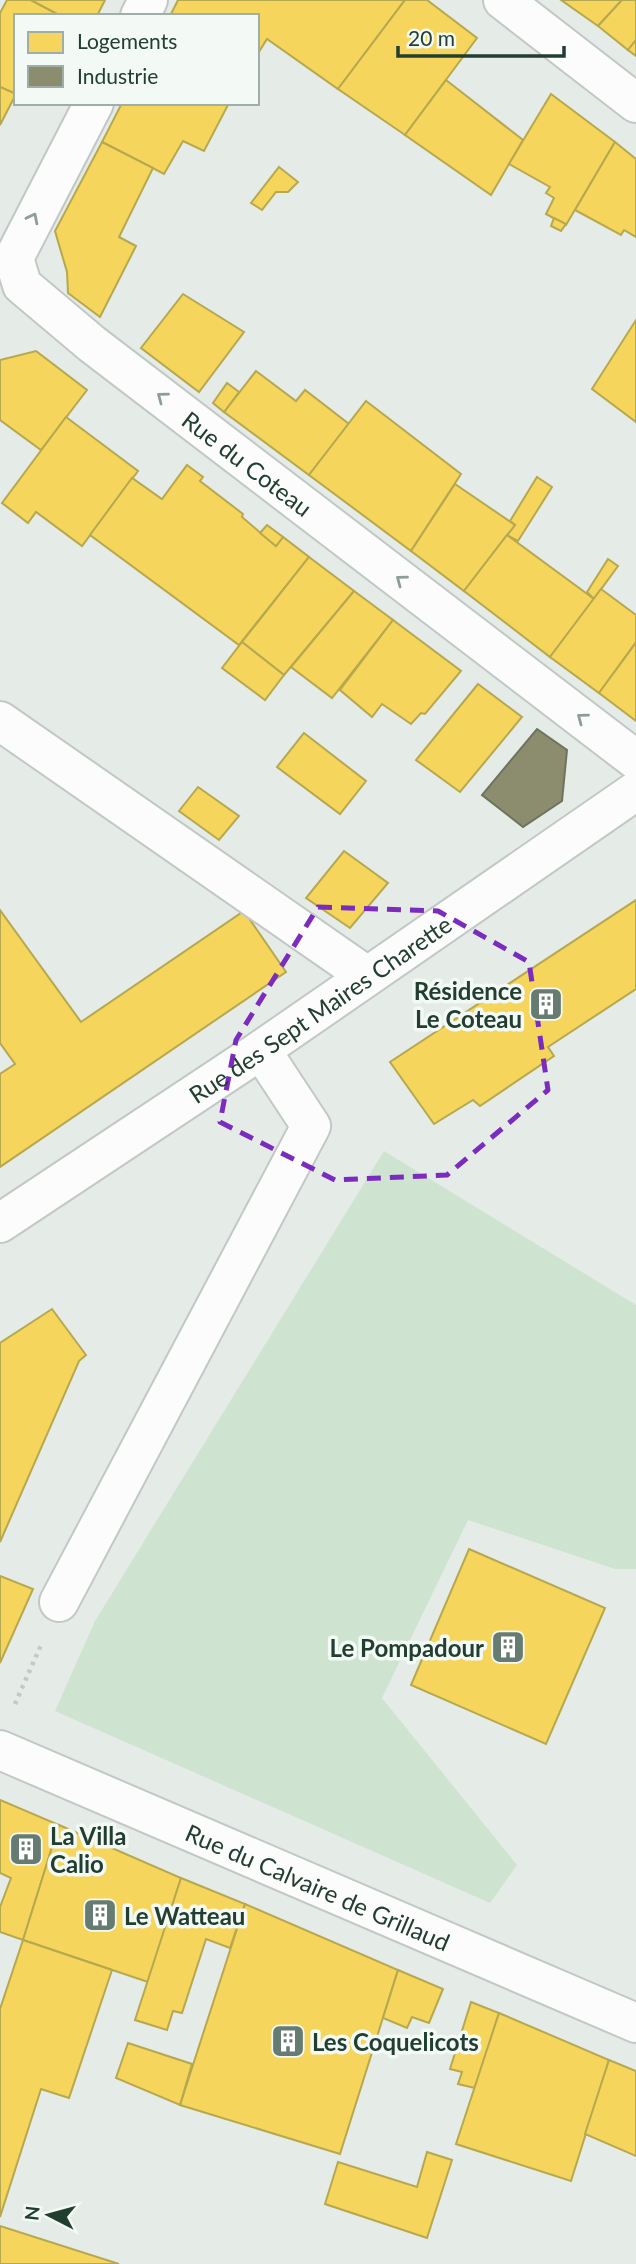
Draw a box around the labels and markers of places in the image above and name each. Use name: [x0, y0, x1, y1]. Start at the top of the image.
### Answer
place label: Résidence Le Coteau: [414, 976, 522, 1033]
building icon: Résidence Le Coteau: [527, 985, 565, 1023]
building icon: Le Pompadour: [489, 1628, 527, 1666]
place label: Le Pompadour: [330, 1633, 484, 1662]
place label: La Villa Calio: [50, 1821, 126, 1878]
building icon: La Villa Calio: [7, 1830, 45, 1868]
building icon: Le Watteau: [81, 1896, 119, 1934]
place label: Le Watteau: [124, 1901, 245, 1930]
building icon: Les Coquelicots: [269, 2022, 307, 2060]
place label: Les Coquelicots: [312, 2027, 479, 2056]

